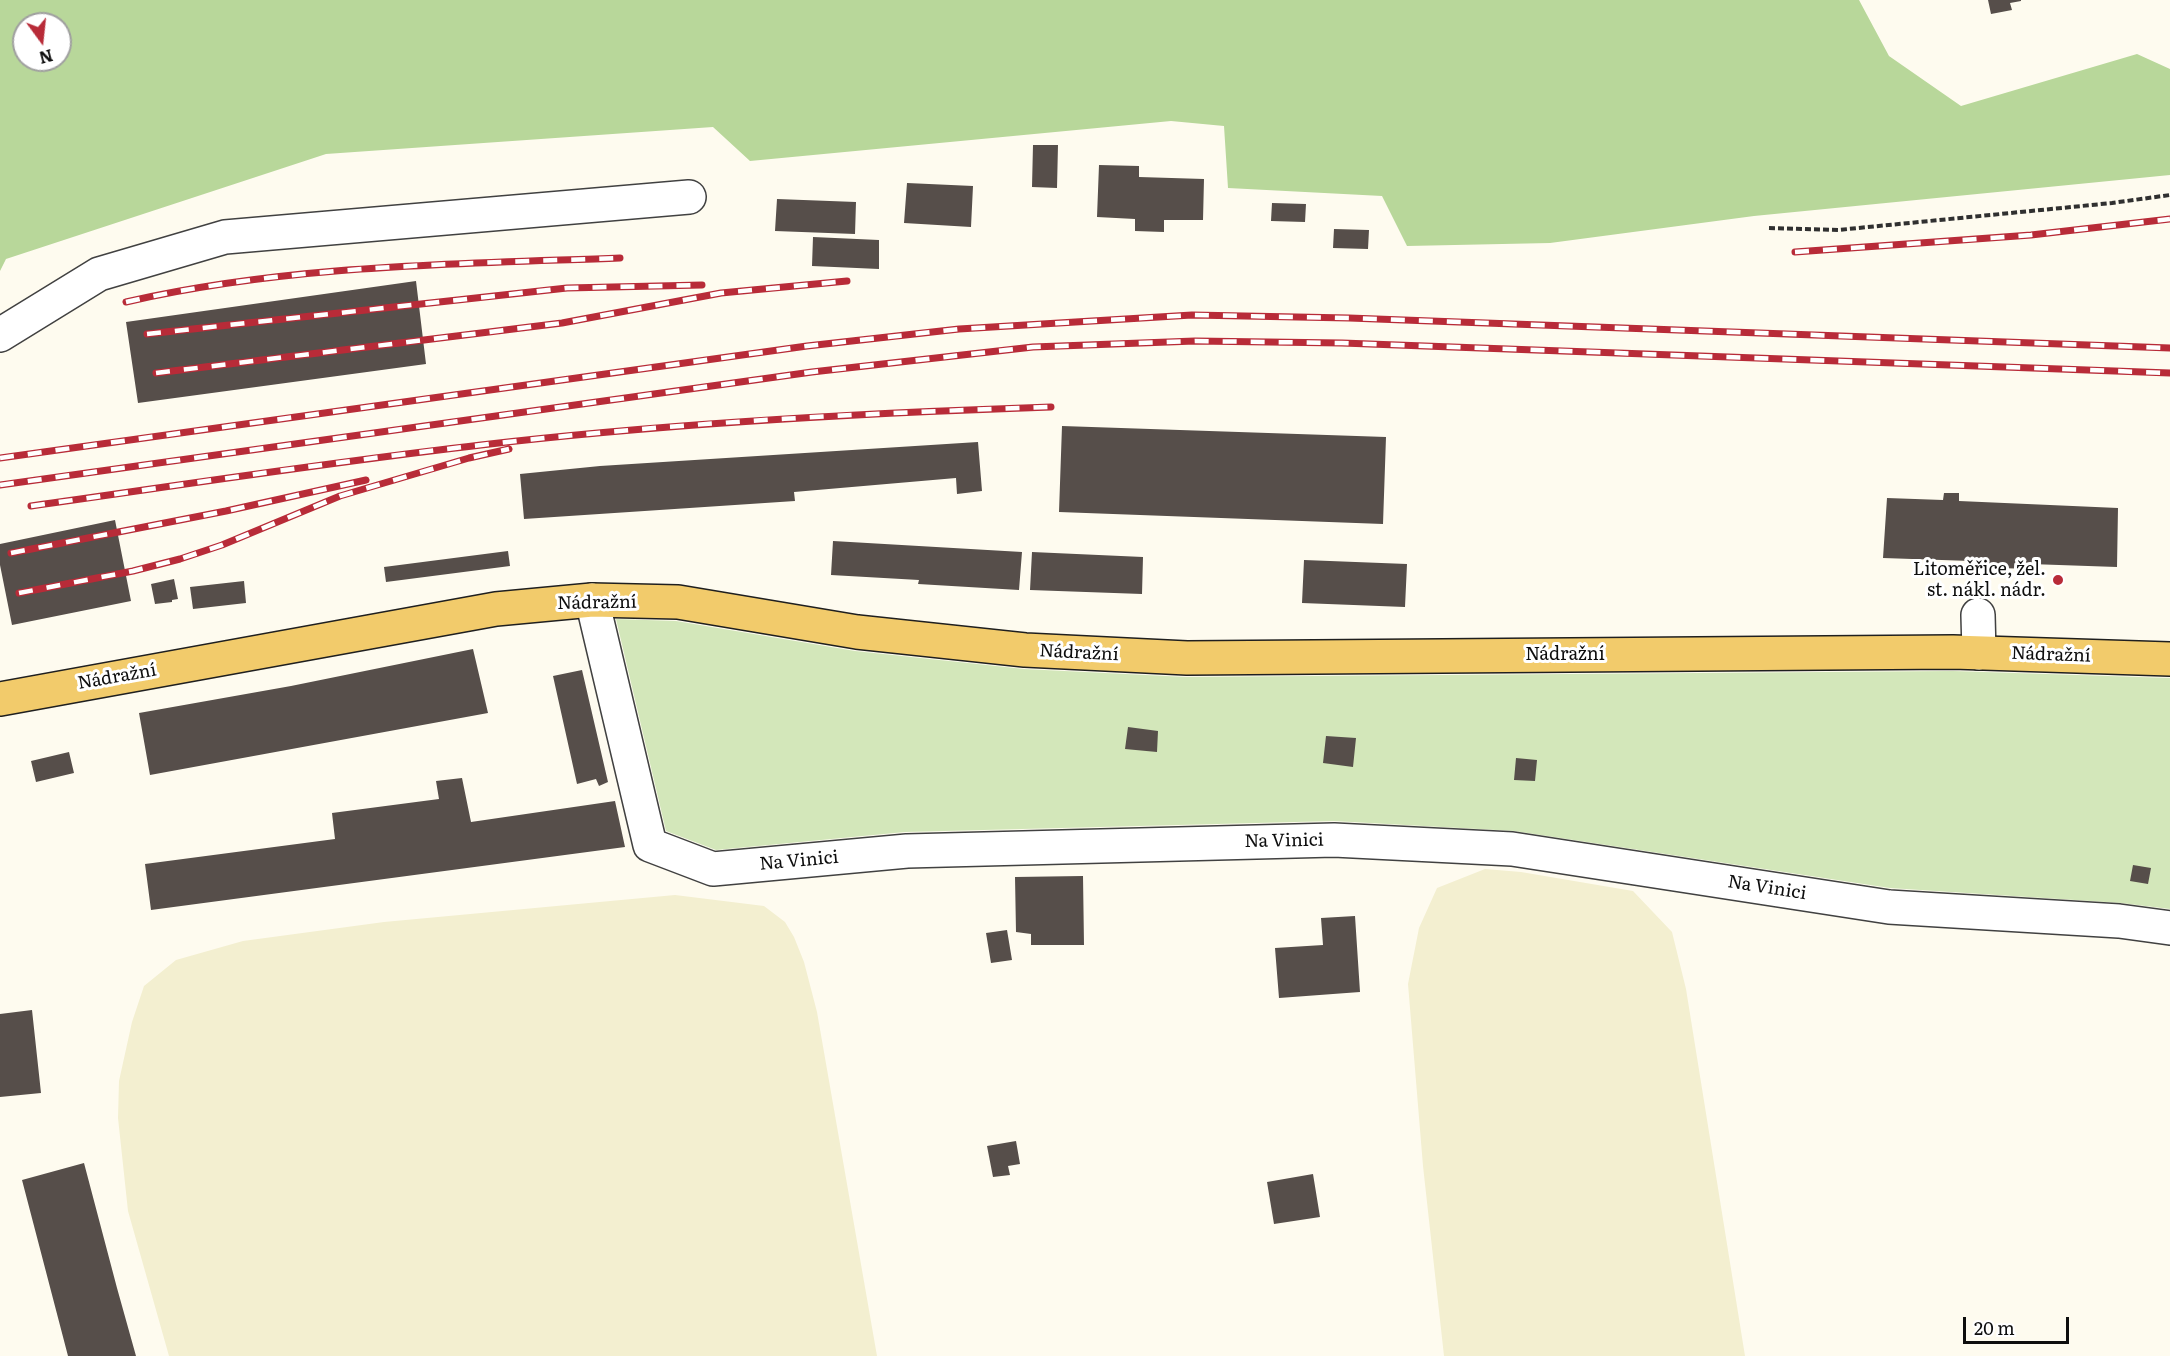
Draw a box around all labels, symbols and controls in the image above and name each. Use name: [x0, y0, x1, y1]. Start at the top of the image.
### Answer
north arrow: [12, 12, 72, 72]
text: N: [37, 44, 56, 71]
place label: Litoměřice, žel. st. nákl. nádr.: [1913, 559, 2046, 602]
marker: Litoměřice, žel. st. nákl. nádr.: [2051, 573, 2065, 587]
street label: Nádražní: [557, 592, 637, 614]
street label: Nádražní: [1039, 640, 1119, 666]
street label: Nádražní: [2011, 643, 2091, 667]
street label: Nádražní: [1525, 644, 1605, 666]
street label: Nádražní: [76, 659, 158, 695]
street label: Na Vinici: [1244, 830, 1324, 852]
street label: Na Vinici: [759, 847, 839, 875]
street label: Na Vinici: [1726, 871, 1808, 905]
scale bar: [1966, 1305, 2072, 1343]
text: 20 m: [1974, 1314, 2015, 1341]

